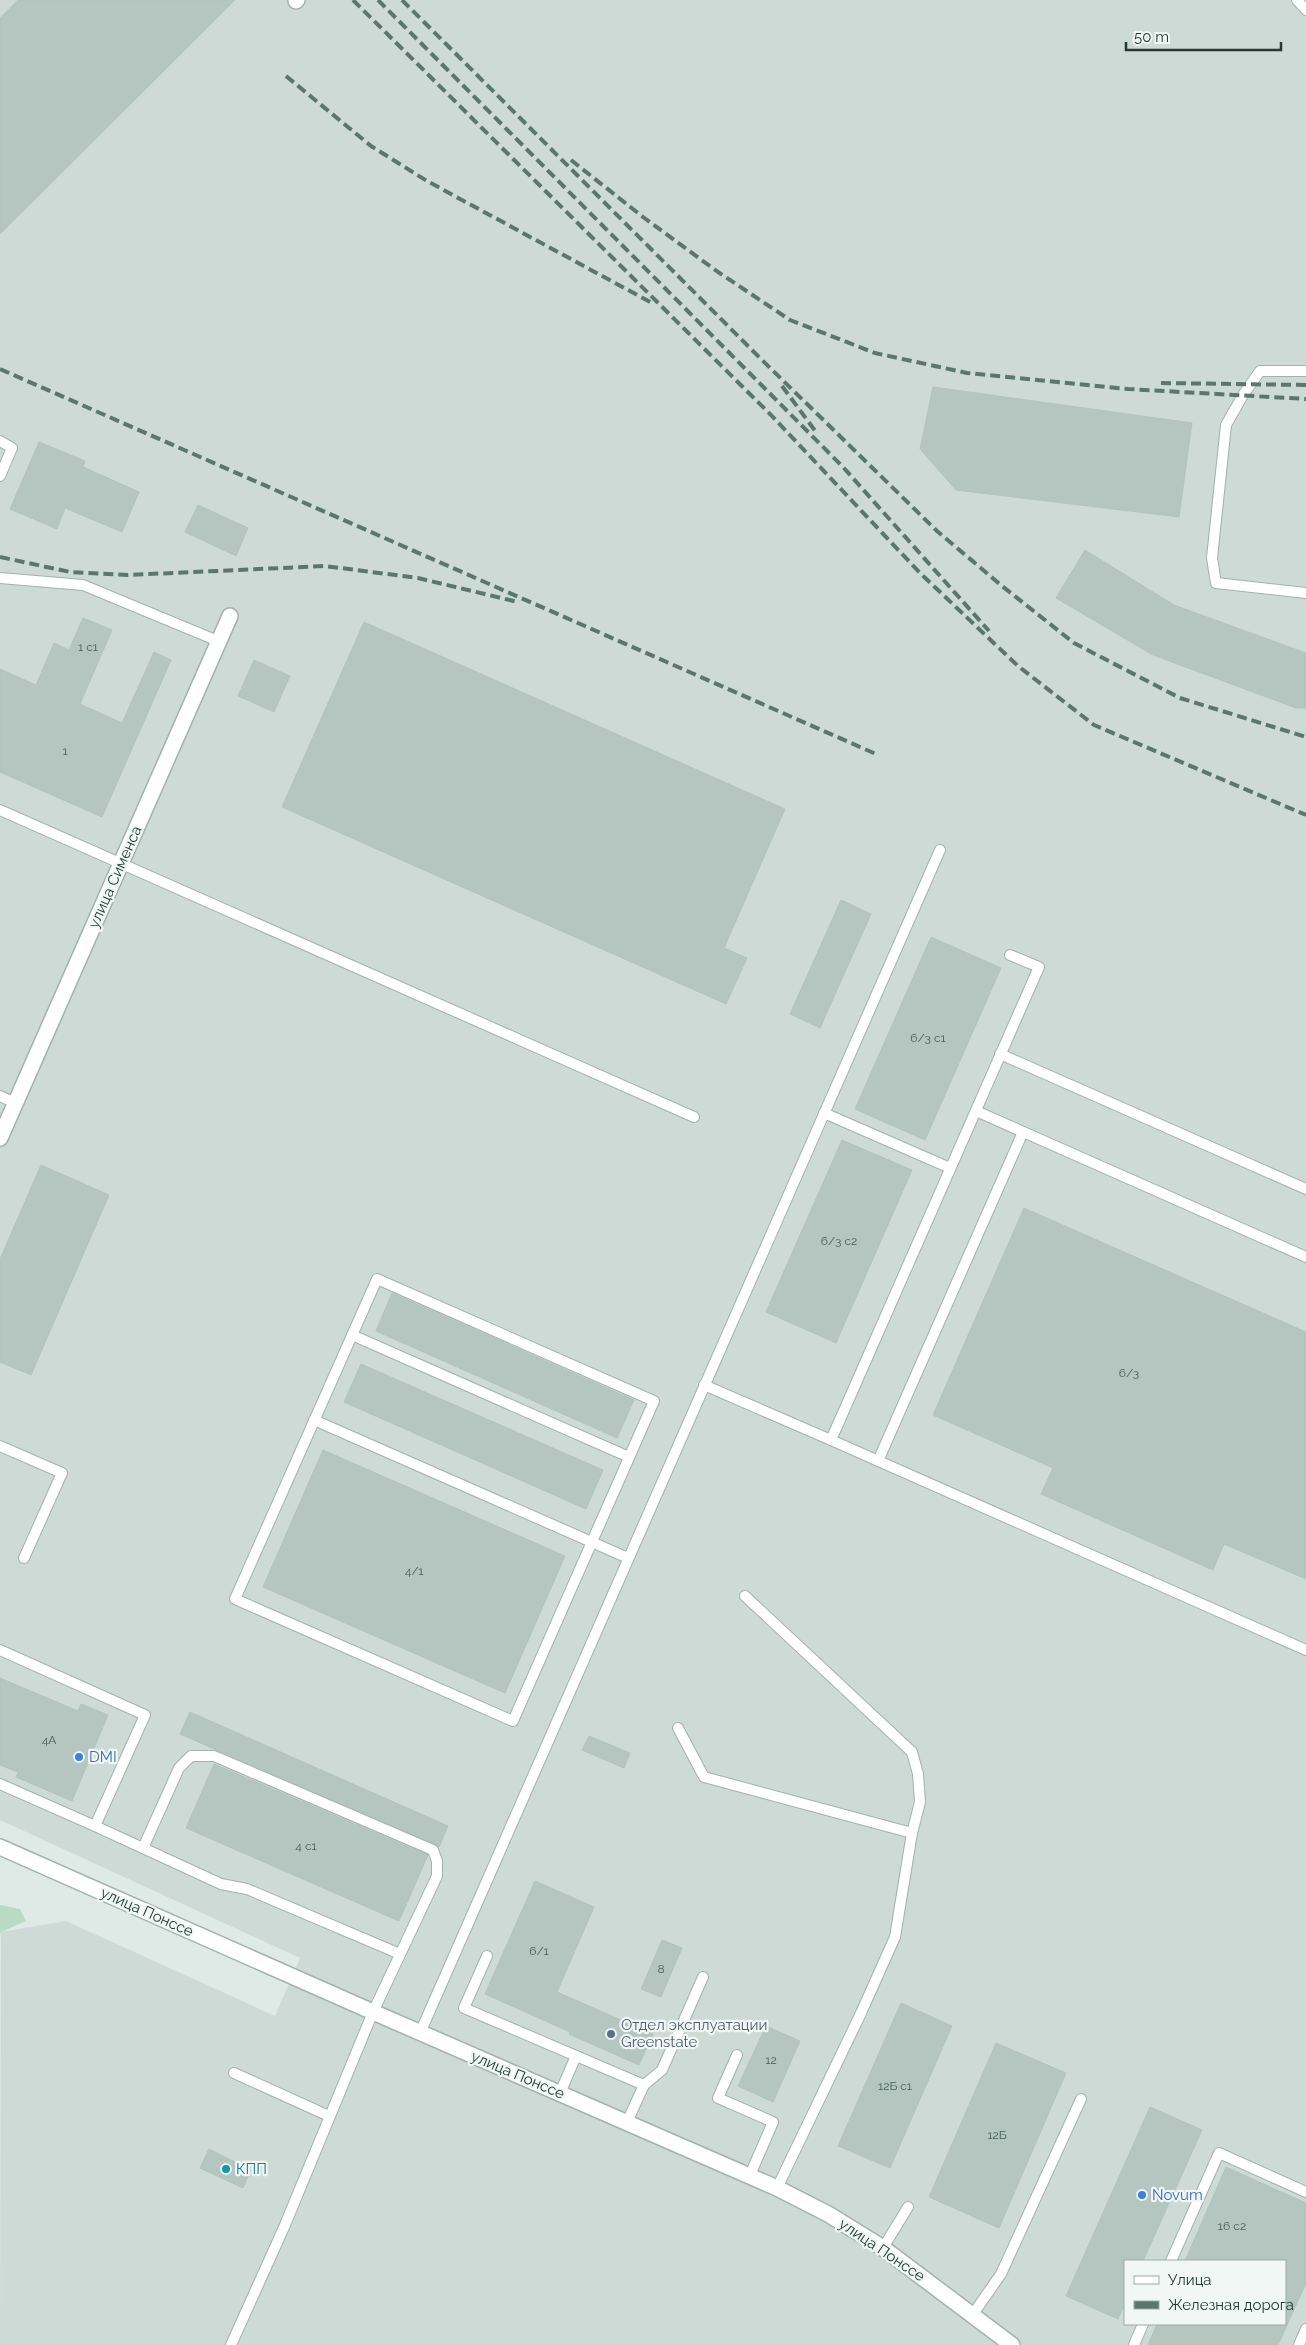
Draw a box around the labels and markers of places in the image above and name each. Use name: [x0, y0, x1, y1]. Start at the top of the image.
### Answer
place label: DMI: [89, 1748, 117, 1766]
marker: DMI: [73, 1751, 85, 1763]
place label: Отдел эксплуатации Greenstate: [621, 2016, 767, 2051]
marker: Отдел эксплуатации Greenstate: [605, 2028, 617, 2040]
place label: КПП: [236, 2160, 267, 2178]
marker: КПП: [220, 2163, 232, 2175]
place label: Novum: [1152, 2186, 1203, 2204]
marker: Novum: [1136, 2189, 1148, 2201]

